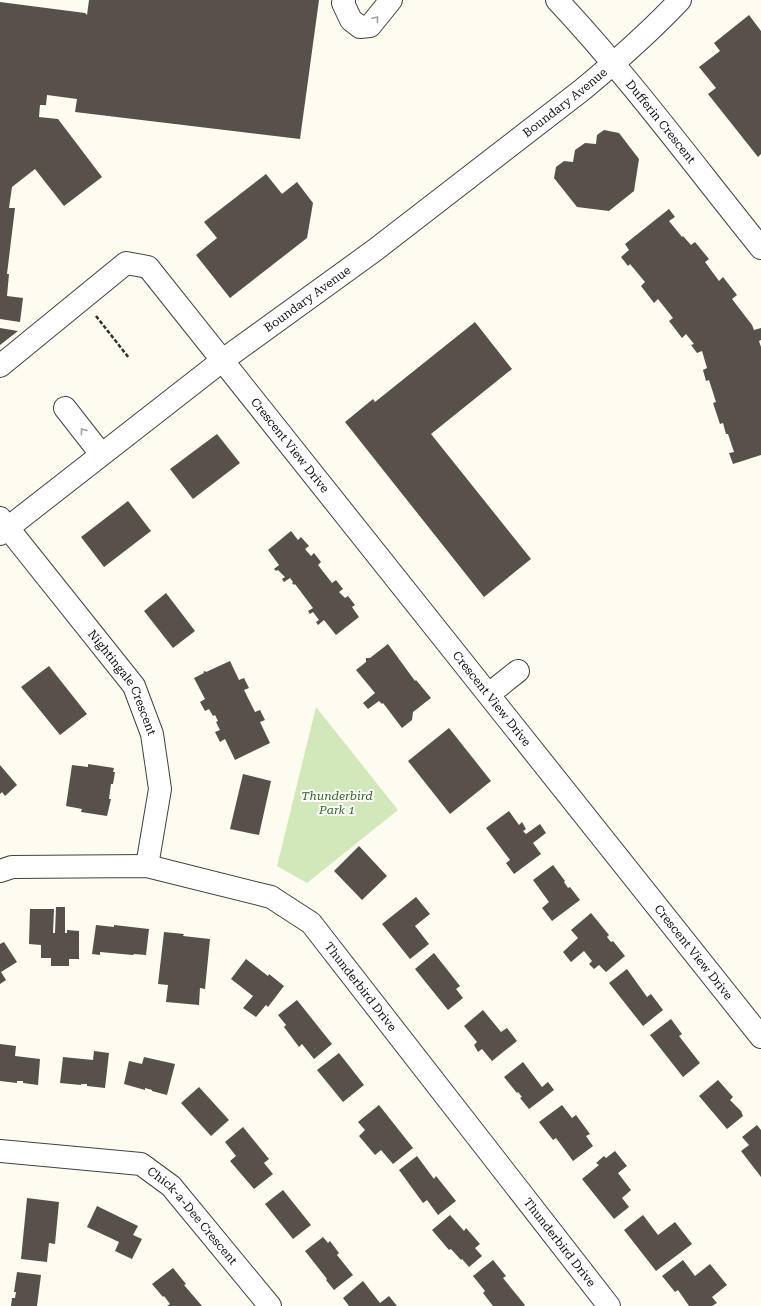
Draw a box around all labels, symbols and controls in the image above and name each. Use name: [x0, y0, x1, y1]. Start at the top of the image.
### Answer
one-way arrow: [372, 16, 379, 23]
street label: Boundary Avenue: [520, 65, 610, 140]
street label: Dufferin Crescent: [623, 77, 699, 167]
street label: Boundary Avenue: [261, 263, 354, 335]
street label: Crescent View Drive: [248, 395, 332, 496]
one-way arrow: [81, 428, 88, 435]
street label: Nightingale Crescent: [85, 627, 159, 738]
street label: Crescent View Drive: [450, 649, 534, 749]
park label: Thunderbird Park 1: [301, 789, 373, 817]
street label: Crescent View Drive: [652, 902, 736, 1003]
street label: Thunderbird Drive: [322, 940, 400, 1034]
street label: Chick-a-Dee Crescent: [144, 1164, 240, 1268]
street label: Thunderbird Drive: [521, 1195, 599, 1290]

